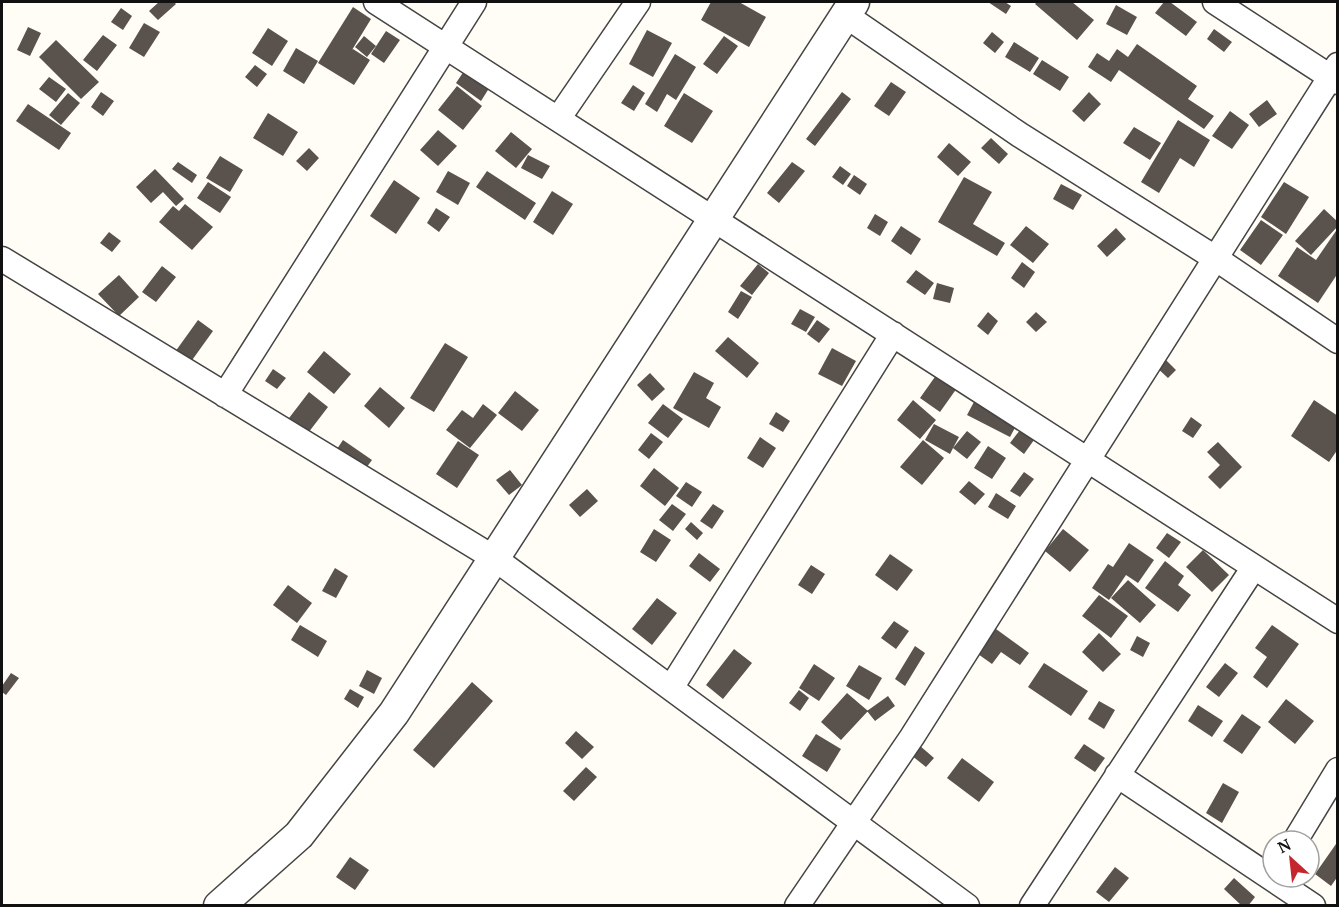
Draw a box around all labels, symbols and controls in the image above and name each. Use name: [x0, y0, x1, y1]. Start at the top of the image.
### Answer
north arrow: [1261, 829, 1321, 889]
text: N: [1274, 833, 1295, 858]

